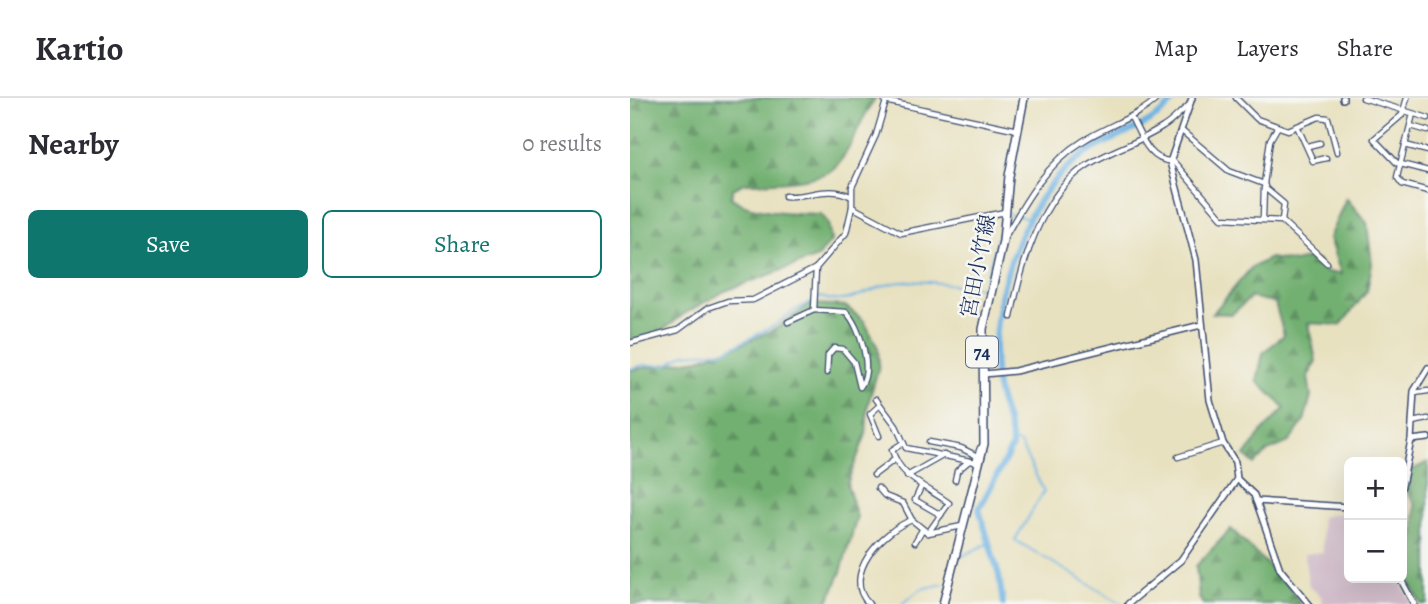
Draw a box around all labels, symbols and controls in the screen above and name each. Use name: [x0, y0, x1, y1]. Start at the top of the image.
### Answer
text: Kartio: [35, 26, 123, 71]
text: Map: [1154, 32, 1198, 64]
text: Layers: [1236, 32, 1299, 64]
text: Share: [1337, 32, 1393, 64]
text: Nearby: [28, 124, 119, 164]
text: 0 results: [522, 128, 602, 159]
button: Save: [28, 210, 308, 278]
button: Share: [322, 210, 602, 278]
street label: 宮田小竹線: [954, 212, 1002, 320]
road number: 74: [966, 336, 998, 368]
map controls: [1344, 457, 1407, 583]
button: +: [1344, 457, 1407, 520]
button: −: [1344, 520, 1407, 583]

